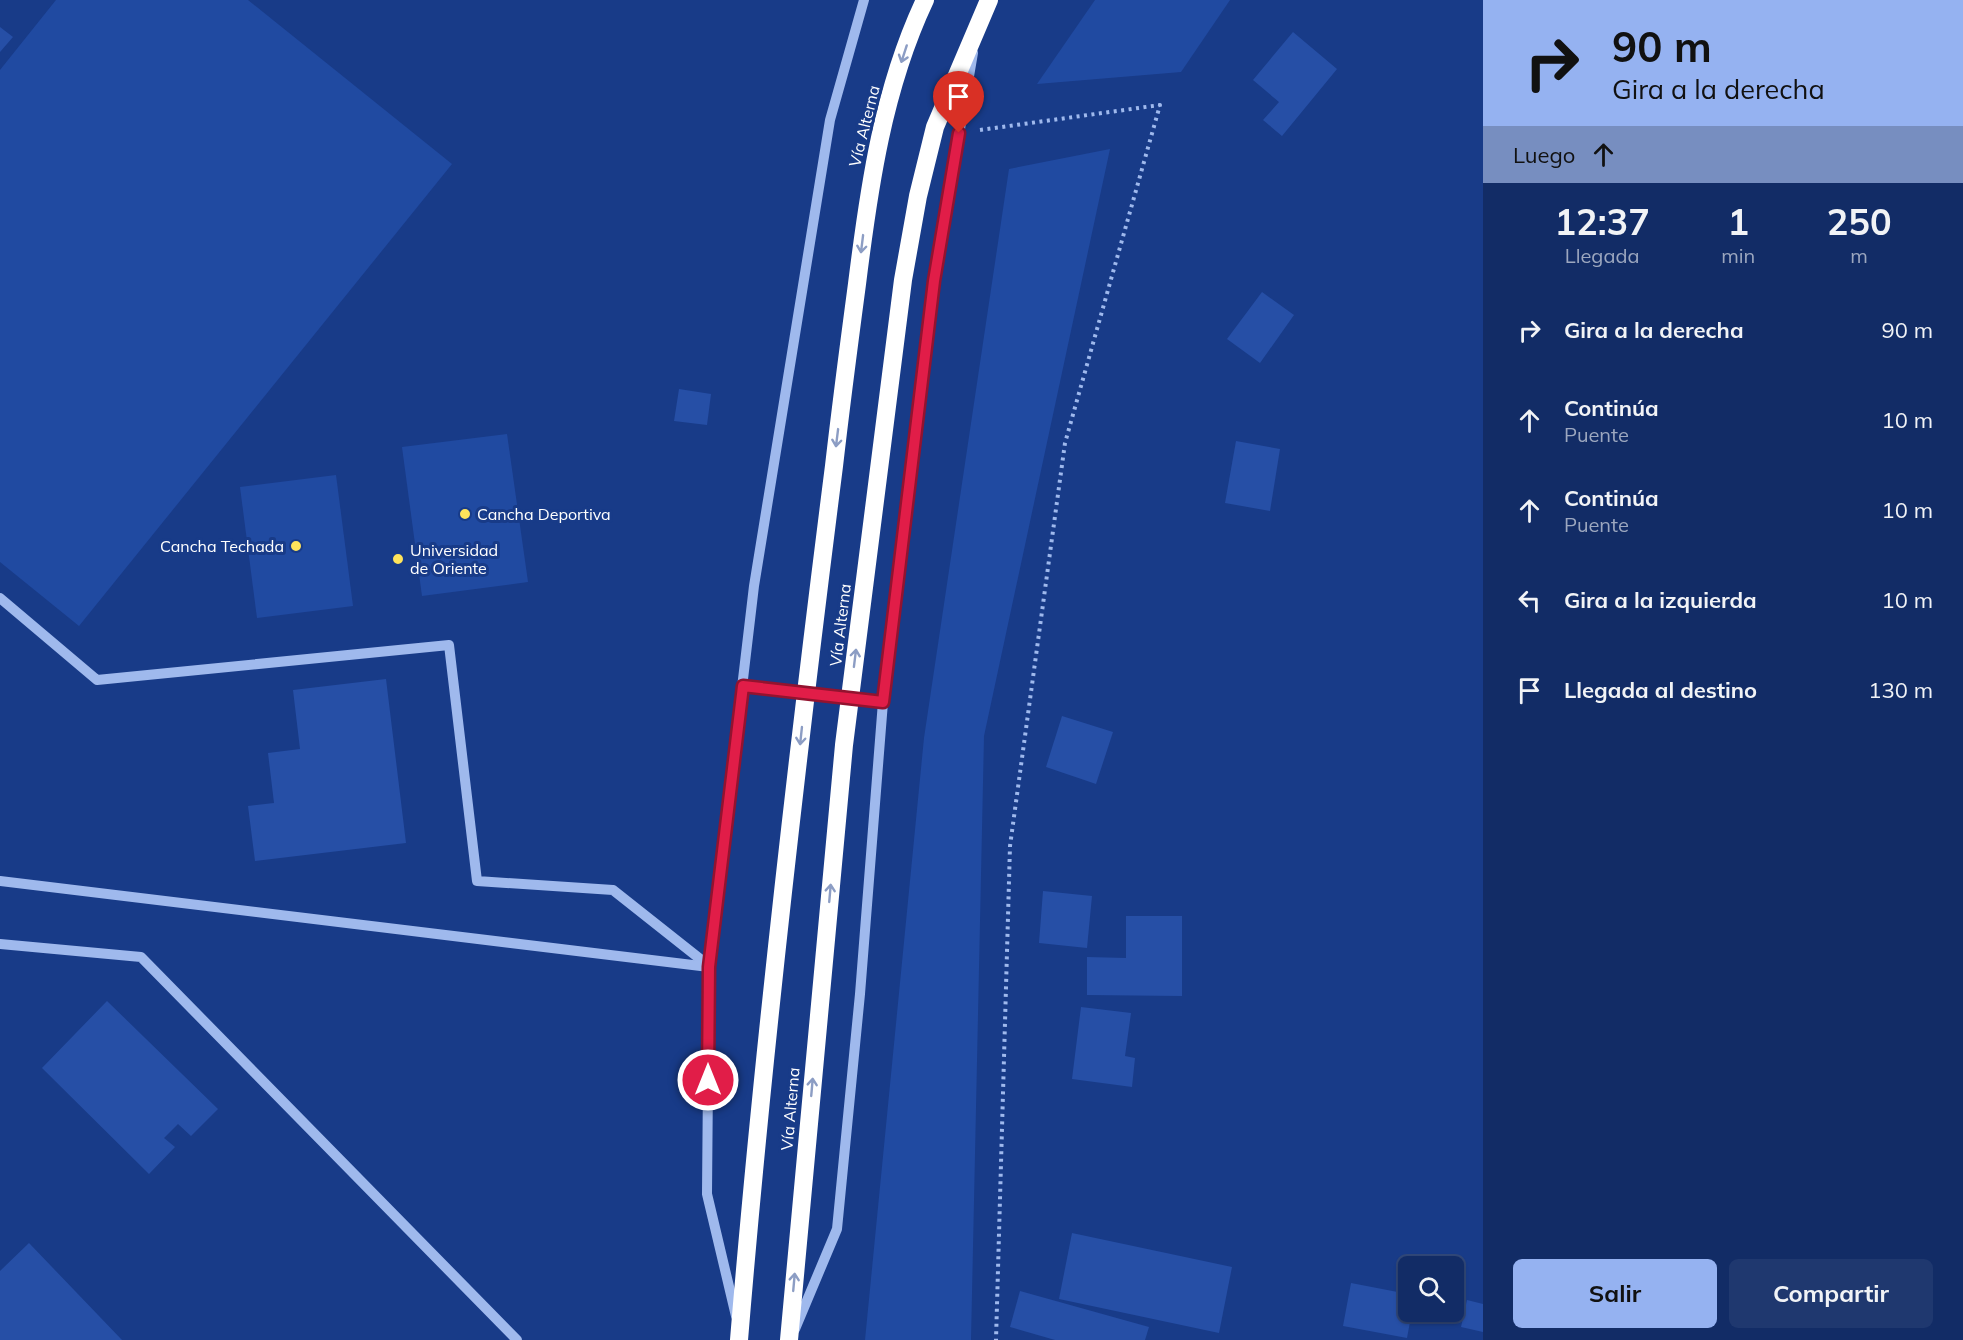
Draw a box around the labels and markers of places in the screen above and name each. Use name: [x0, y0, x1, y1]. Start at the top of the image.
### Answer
pin: [933, 71, 984, 133]
place label: Cancha Deportiva: [477, 504, 611, 524]
marker: Cancha Deportiva: [458, 507, 472, 521]
place label: Cancha Techada: [160, 536, 284, 556]
marker: Cancha Techada: [289, 539, 303, 553]
place label: Universidad de Oriente: [410, 540, 498, 578]
marker: Universidad de Oriente: [391, 552, 405, 566]

